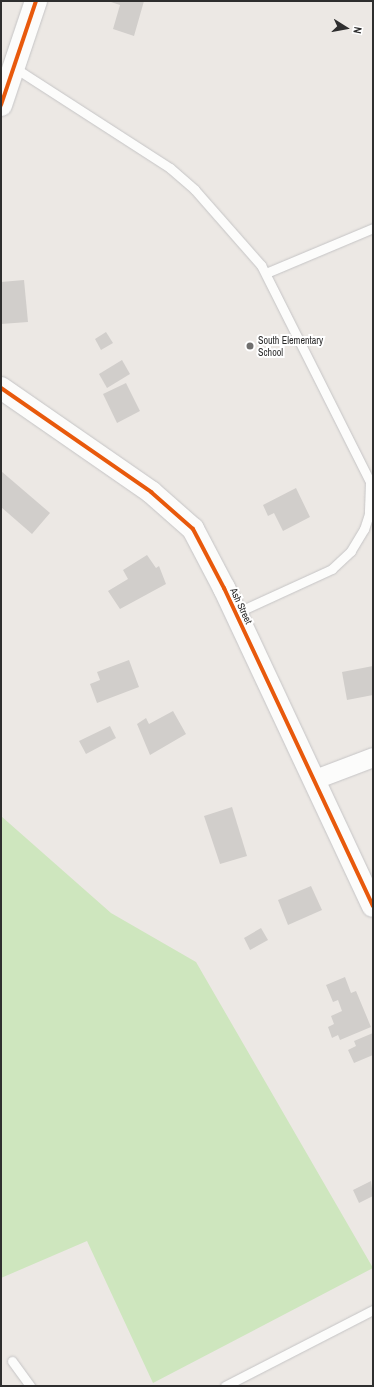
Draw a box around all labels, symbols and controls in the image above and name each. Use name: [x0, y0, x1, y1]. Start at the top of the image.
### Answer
north arrow: [326, 8, 366, 48]
text: N: [350, 26, 365, 35]
place label: South Elementary School: [258, 334, 323, 358]
marker: South Elementary School: [245, 341, 255, 351]
street label: Ash Street: [227, 586, 255, 626]

